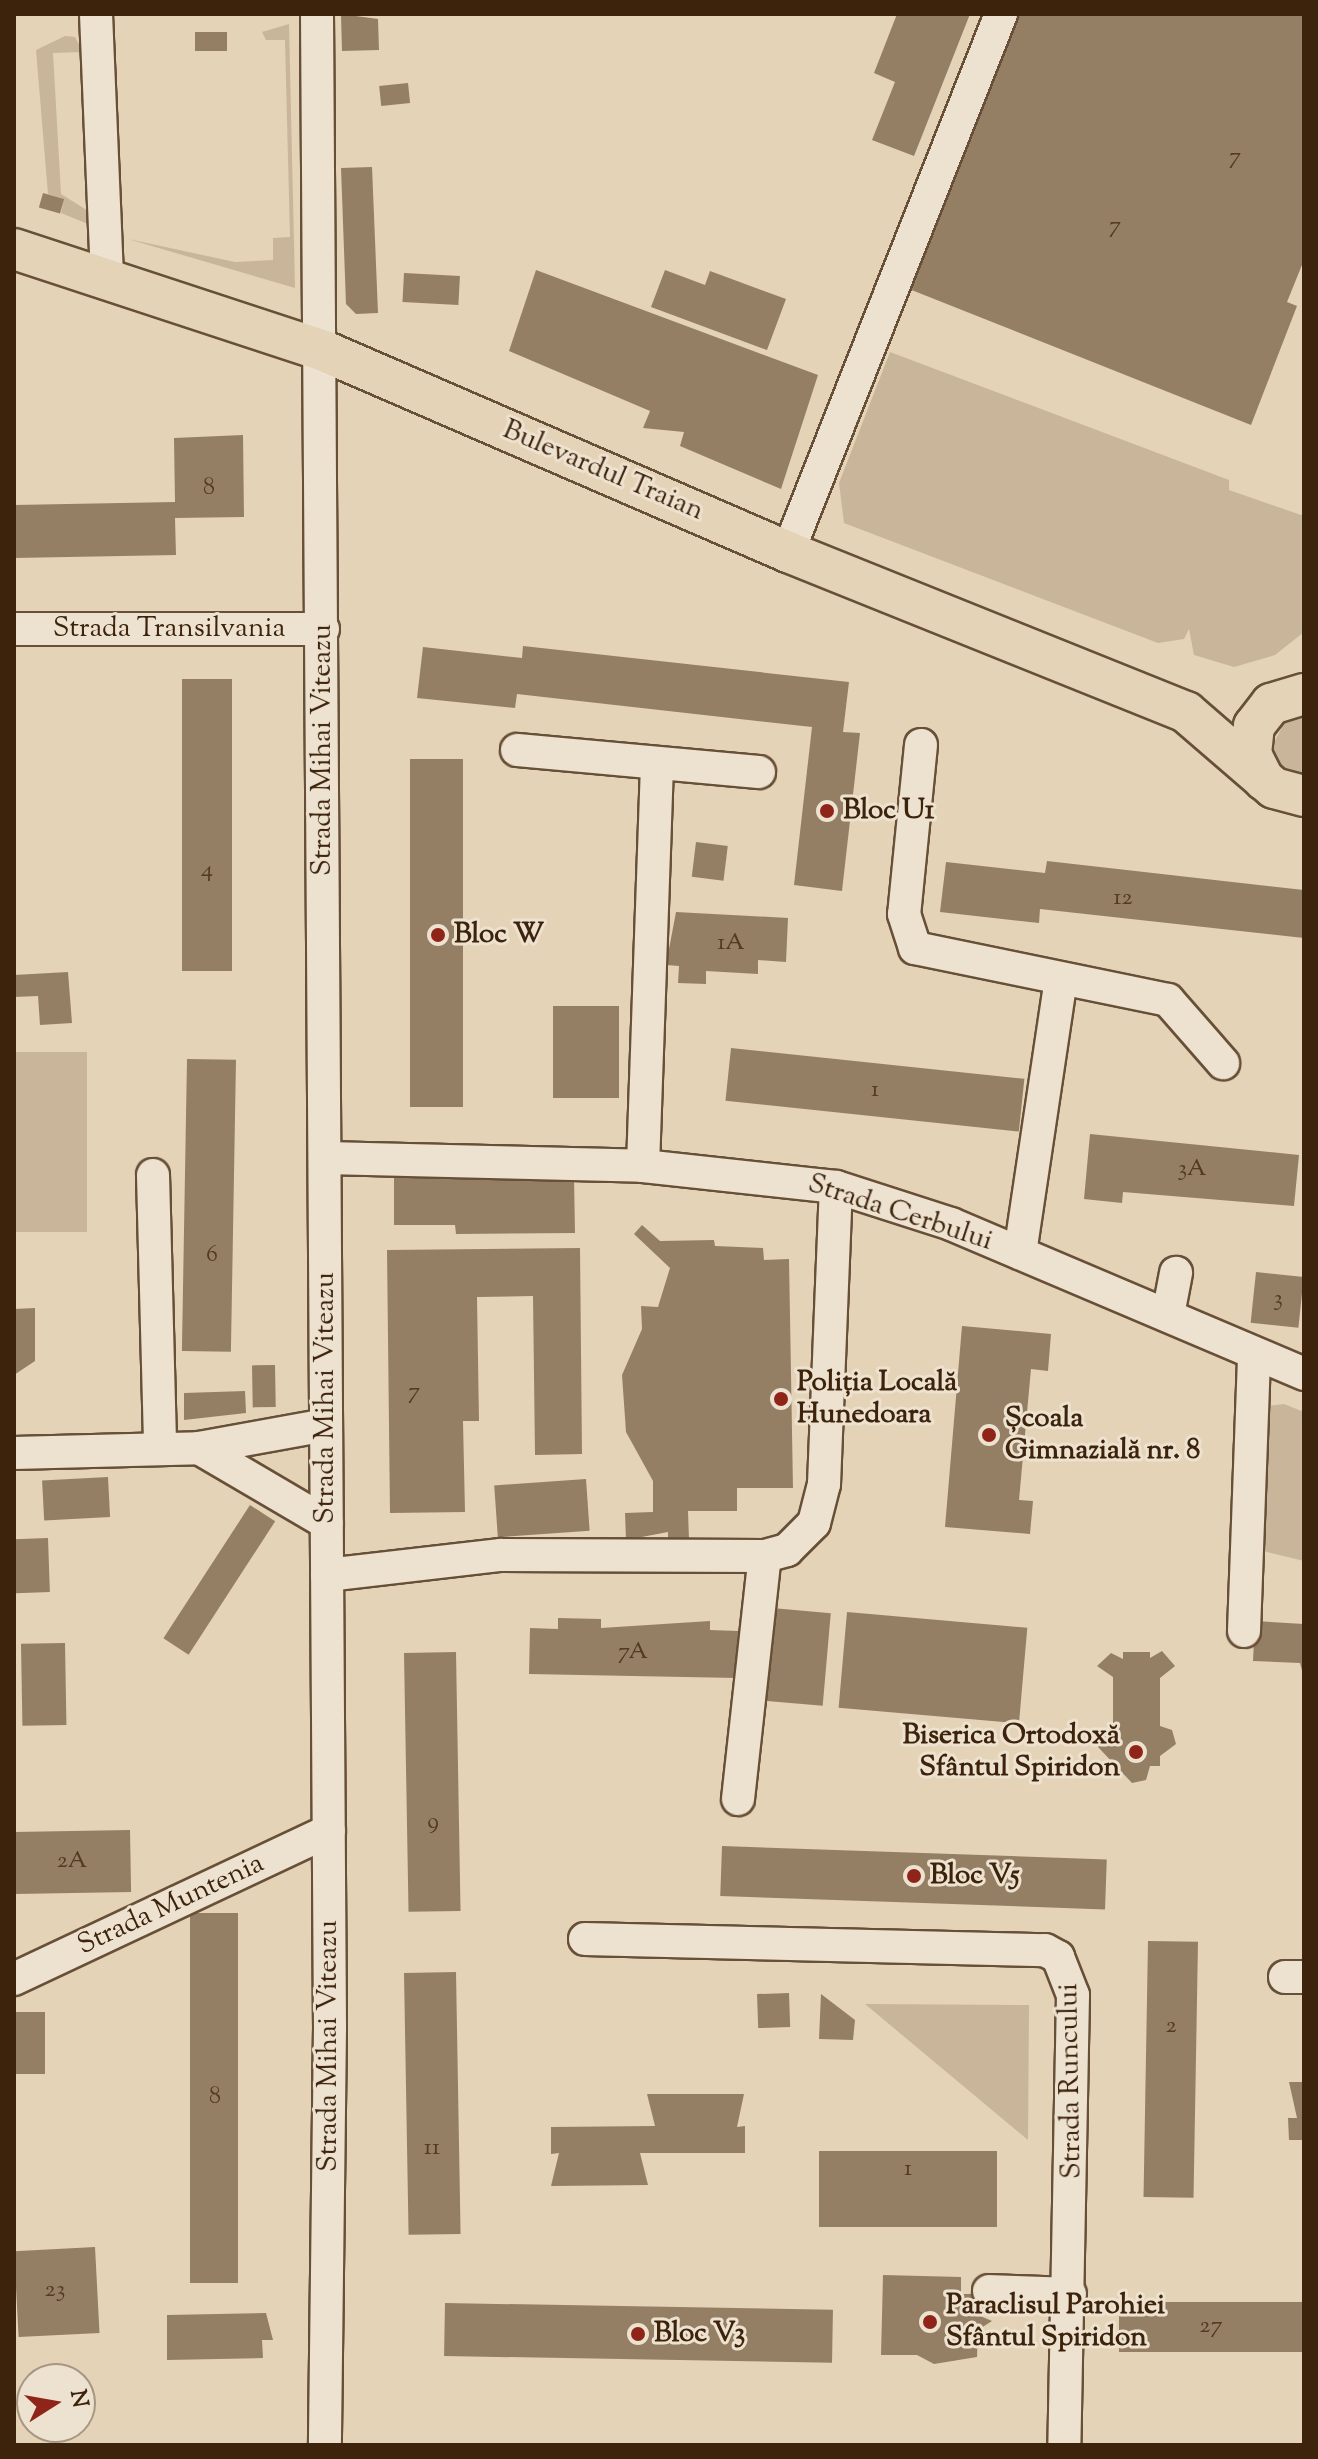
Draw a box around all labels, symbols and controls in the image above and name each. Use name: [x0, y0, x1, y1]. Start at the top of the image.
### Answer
house number: 7: [1229, 144, 1241, 172]
house number: 7: [1109, 213, 1121, 241]
street label: Bulevardul Traian: [497, 414, 709, 528]
house number: 8: [203, 475, 215, 503]
street label: Strada Transilvania: [53, 612, 285, 646]
street label: Strada Mihai Viteazu: [306, 624, 340, 876]
place label: Bloc U1: [843, 794, 934, 828]
marker: Bloc U1: [818, 802, 836, 820]
house number: 4: [201, 857, 213, 885]
house number: 12: [1113, 885, 1133, 913]
place label: Bloc W: [454, 918, 544, 952]
marker: Bloc W: [429, 926, 447, 944]
house number: 1A: [717, 930, 745, 958]
house number: 1: [871, 1077, 879, 1105]
house number: 3A: [1177, 1156, 1207, 1184]
street label: Strada Cerbului: [803, 1167, 997, 1259]
house number: 6: [206, 1242, 218, 1270]
street label: Strada Mihai Viteazu: [309, 1272, 343, 1524]
house number: 3: [1273, 1286, 1283, 1314]
place label: Poliția Locală Hunedoara: [797, 1366, 957, 1432]
house number: 7: [408, 1379, 420, 1407]
marker: Poliția Locală Hunedoara: [772, 1390, 790, 1408]
place label: Școala Gimnazială nr. 8: [1005, 1402, 1200, 1468]
marker: Școala Gimnazială nr. 8: [980, 1426, 998, 1444]
house number: 7A: [618, 1639, 648, 1667]
place label: Biserica Ortodoxă Sfântul Spiridon: [902, 1719, 1120, 1785]
marker: Biserica Ortodoxă Sfântul Spiridon: [1127, 1743, 1145, 1761]
house number: 9: [427, 1809, 439, 1837]
street label: Strada Muntenia: [72, 1847, 270, 1963]
house number: 2A: [57, 1848, 87, 1876]
place label: Bloc V5: [930, 1859, 1019, 1893]
marker: Bloc V5: [905, 1867, 923, 1885]
street label: Strada Mihai Viteazu: [312, 1920, 346, 2172]
street label: Strada Runcului: [1052, 1983, 1090, 2179]
house number: 2: [1165, 2013, 1177, 2041]
house number: 8: [209, 2084, 221, 2112]
house number: 11: [424, 2135, 440, 2163]
house number: 1: [904, 2156, 912, 2184]
house number: 23: [45, 2277, 65, 2305]
place label: Paraclisul Parohiei Sfântul Spiridon: [946, 2289, 1165, 2355]
marker: Paraclisul Parohiei Sfântul Spiridon: [921, 2313, 939, 2331]
house number: 27: [1199, 2313, 1223, 2341]
place label: Bloc V3: [654, 2317, 745, 2351]
marker: Bloc V3: [629, 2325, 647, 2343]
north arrow: [16, 2363, 96, 2443]
text: N: [60, 2387, 95, 2410]

